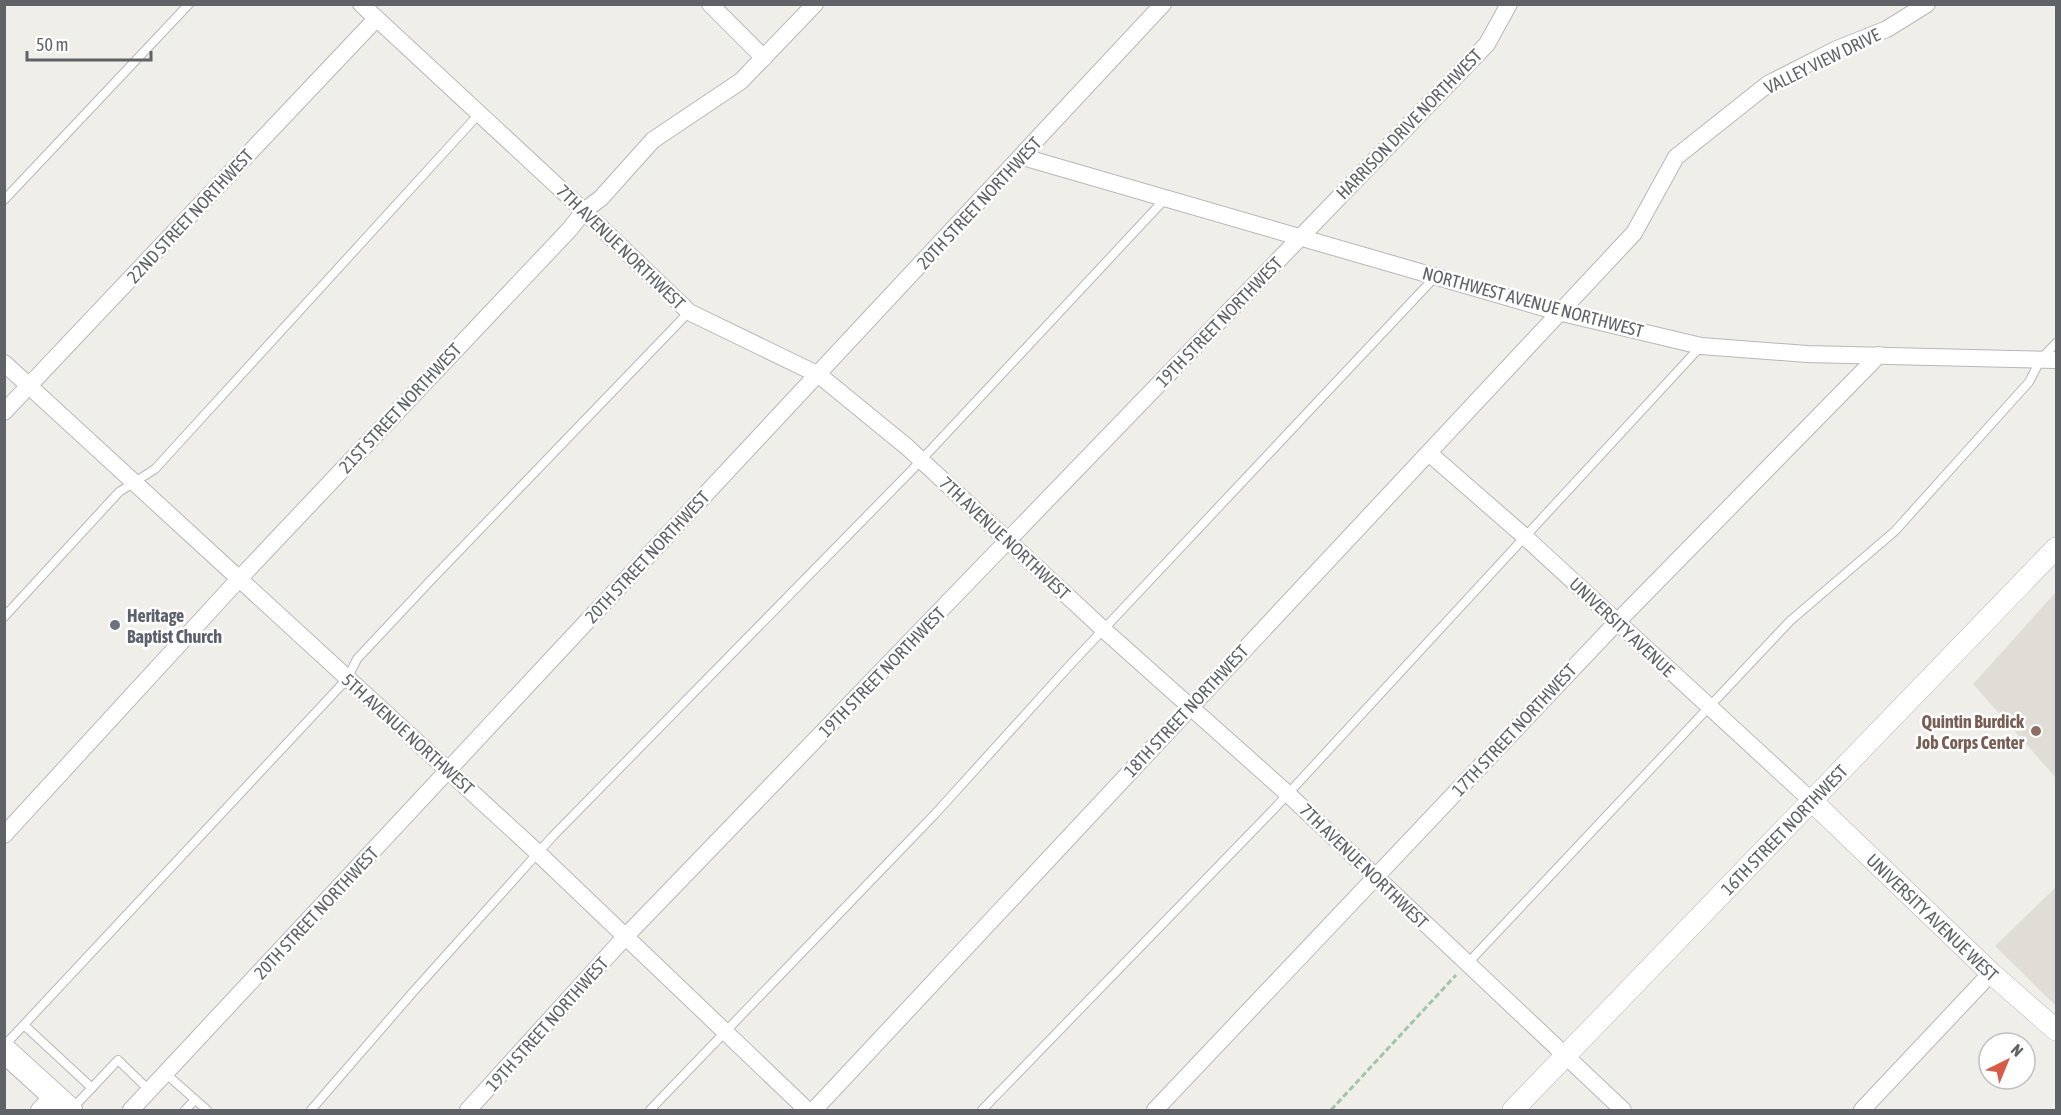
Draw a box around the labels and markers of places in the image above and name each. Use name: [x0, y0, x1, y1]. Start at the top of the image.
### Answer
place label: Heritage Baptist Church: [127, 605, 222, 647]
marker: Heritage Baptist Church: [108, 618, 122, 632]
place label: Quintin Burdick Job Corps Center: [1915, 711, 2025, 753]
marker: Quintin Burdick Job Corps Center: [2029, 724, 2043, 738]

